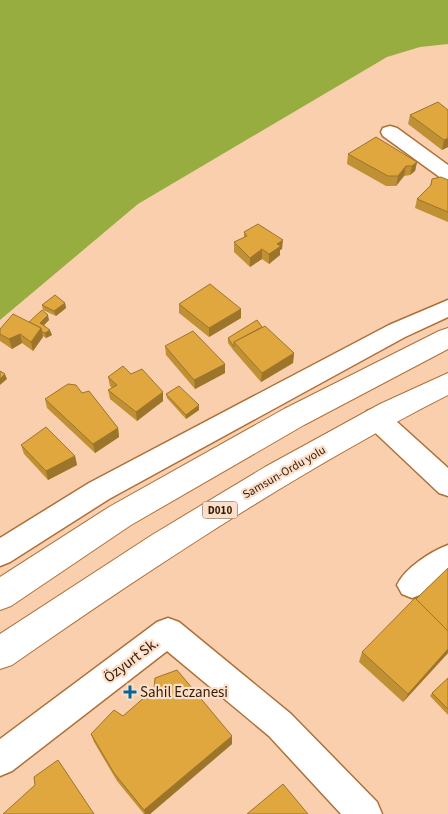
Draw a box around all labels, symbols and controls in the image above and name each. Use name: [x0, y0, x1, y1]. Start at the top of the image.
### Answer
street label: Samsun-Ordu yolu: [240, 442, 329, 503]
road number: D010: [202, 502, 238, 518]
street label: Özyurt Sk.: [99, 633, 163, 688]
place label: Sahil Eczanesi: [140, 682, 228, 703]
marker: Sahil Eczanesi: [124, 686, 136, 698]

